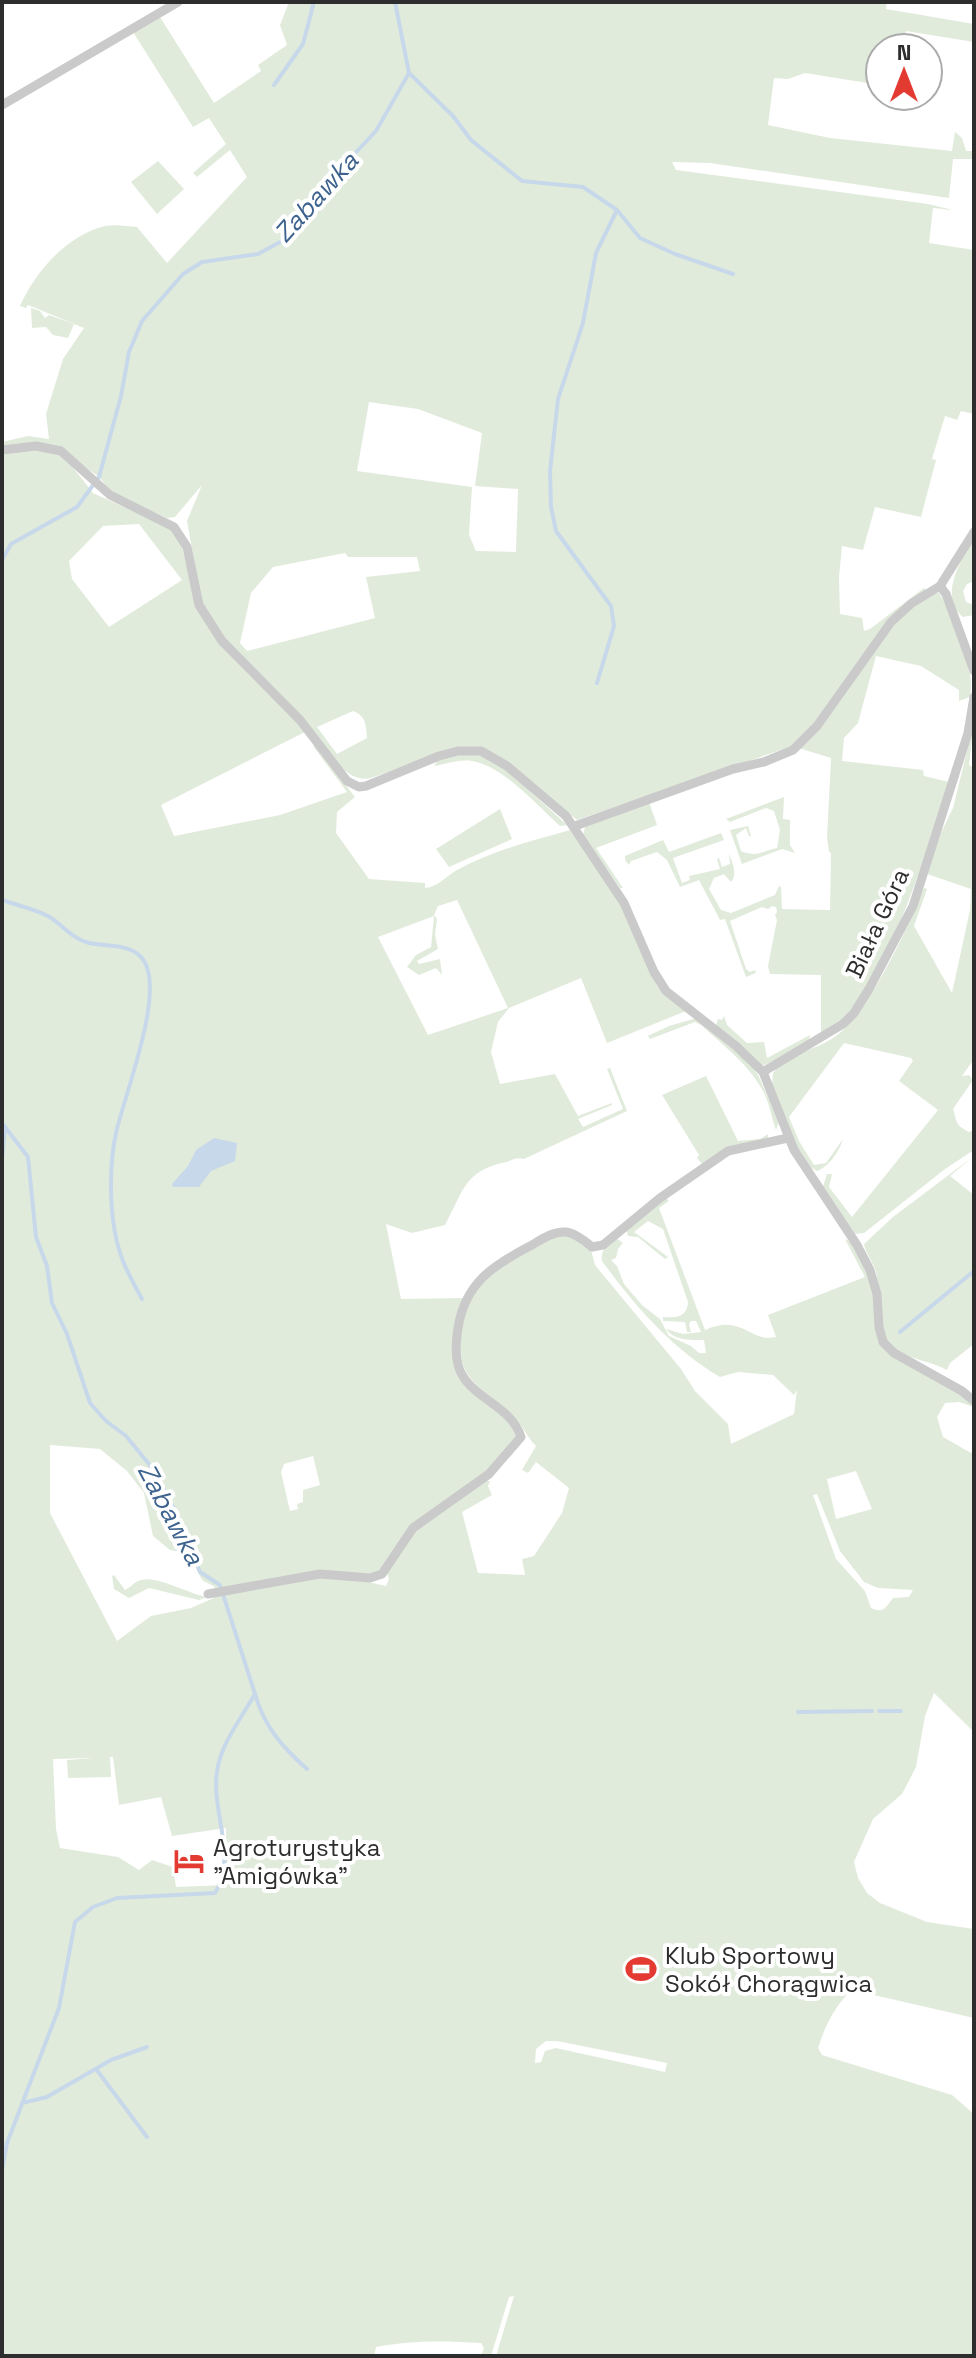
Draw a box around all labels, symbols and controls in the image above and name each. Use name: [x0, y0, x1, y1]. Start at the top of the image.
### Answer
north arrow: [864, 32, 944, 112]
text: N: [897, 38, 911, 66]
water label: Zabawka: [266, 144, 366, 250]
street label: Biała Góra: [838, 863, 916, 983]
water label: Zabawka: [130, 1457, 213, 1572]
place label: Agroturystyka "Amigówka": [213, 1832, 381, 1891]
hotel icon: Agroturystyka "Amigówka": [172, 1844, 206, 1878]
place label: Klub Sportowy Sokół Chorągwica: [665, 1940, 873, 1999]
sports icon: Klub Sportowy Sokół Chorągwica: [624, 1952, 658, 1986]

